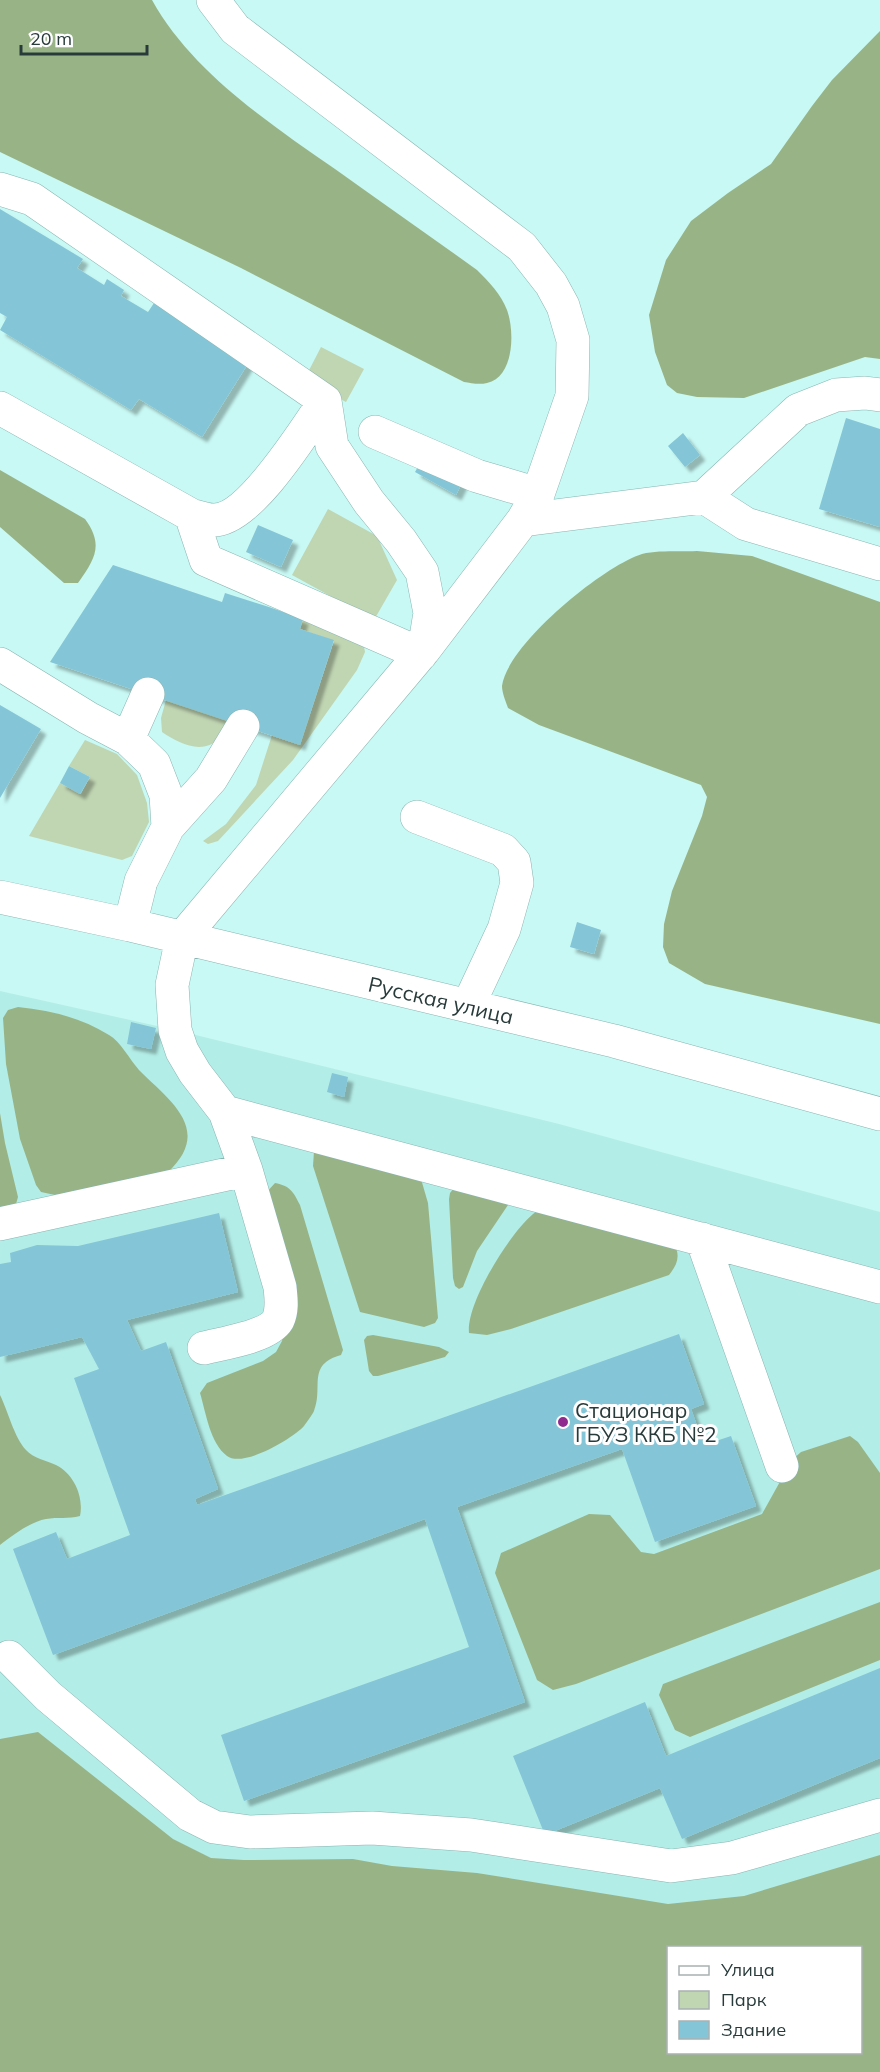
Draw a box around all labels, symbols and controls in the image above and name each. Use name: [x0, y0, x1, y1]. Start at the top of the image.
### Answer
scale bar: [21, 18, 147, 56]
text: 20 m: [30, 27, 72, 50]
street label: Русская улица: [366, 971, 516, 1029]
place label: Стационар ГБУЗ ККБ №2: [575, 1397, 717, 1447]
marker: Стационар ГБУЗ ККБ №2: [556, 1415, 570, 1429]
legend: [667, 1946, 862, 2054]
text: Улица: [720, 1958, 775, 1981]
text: Парк: [721, 1988, 767, 2011]
text: Здание: [721, 2018, 786, 2041]

